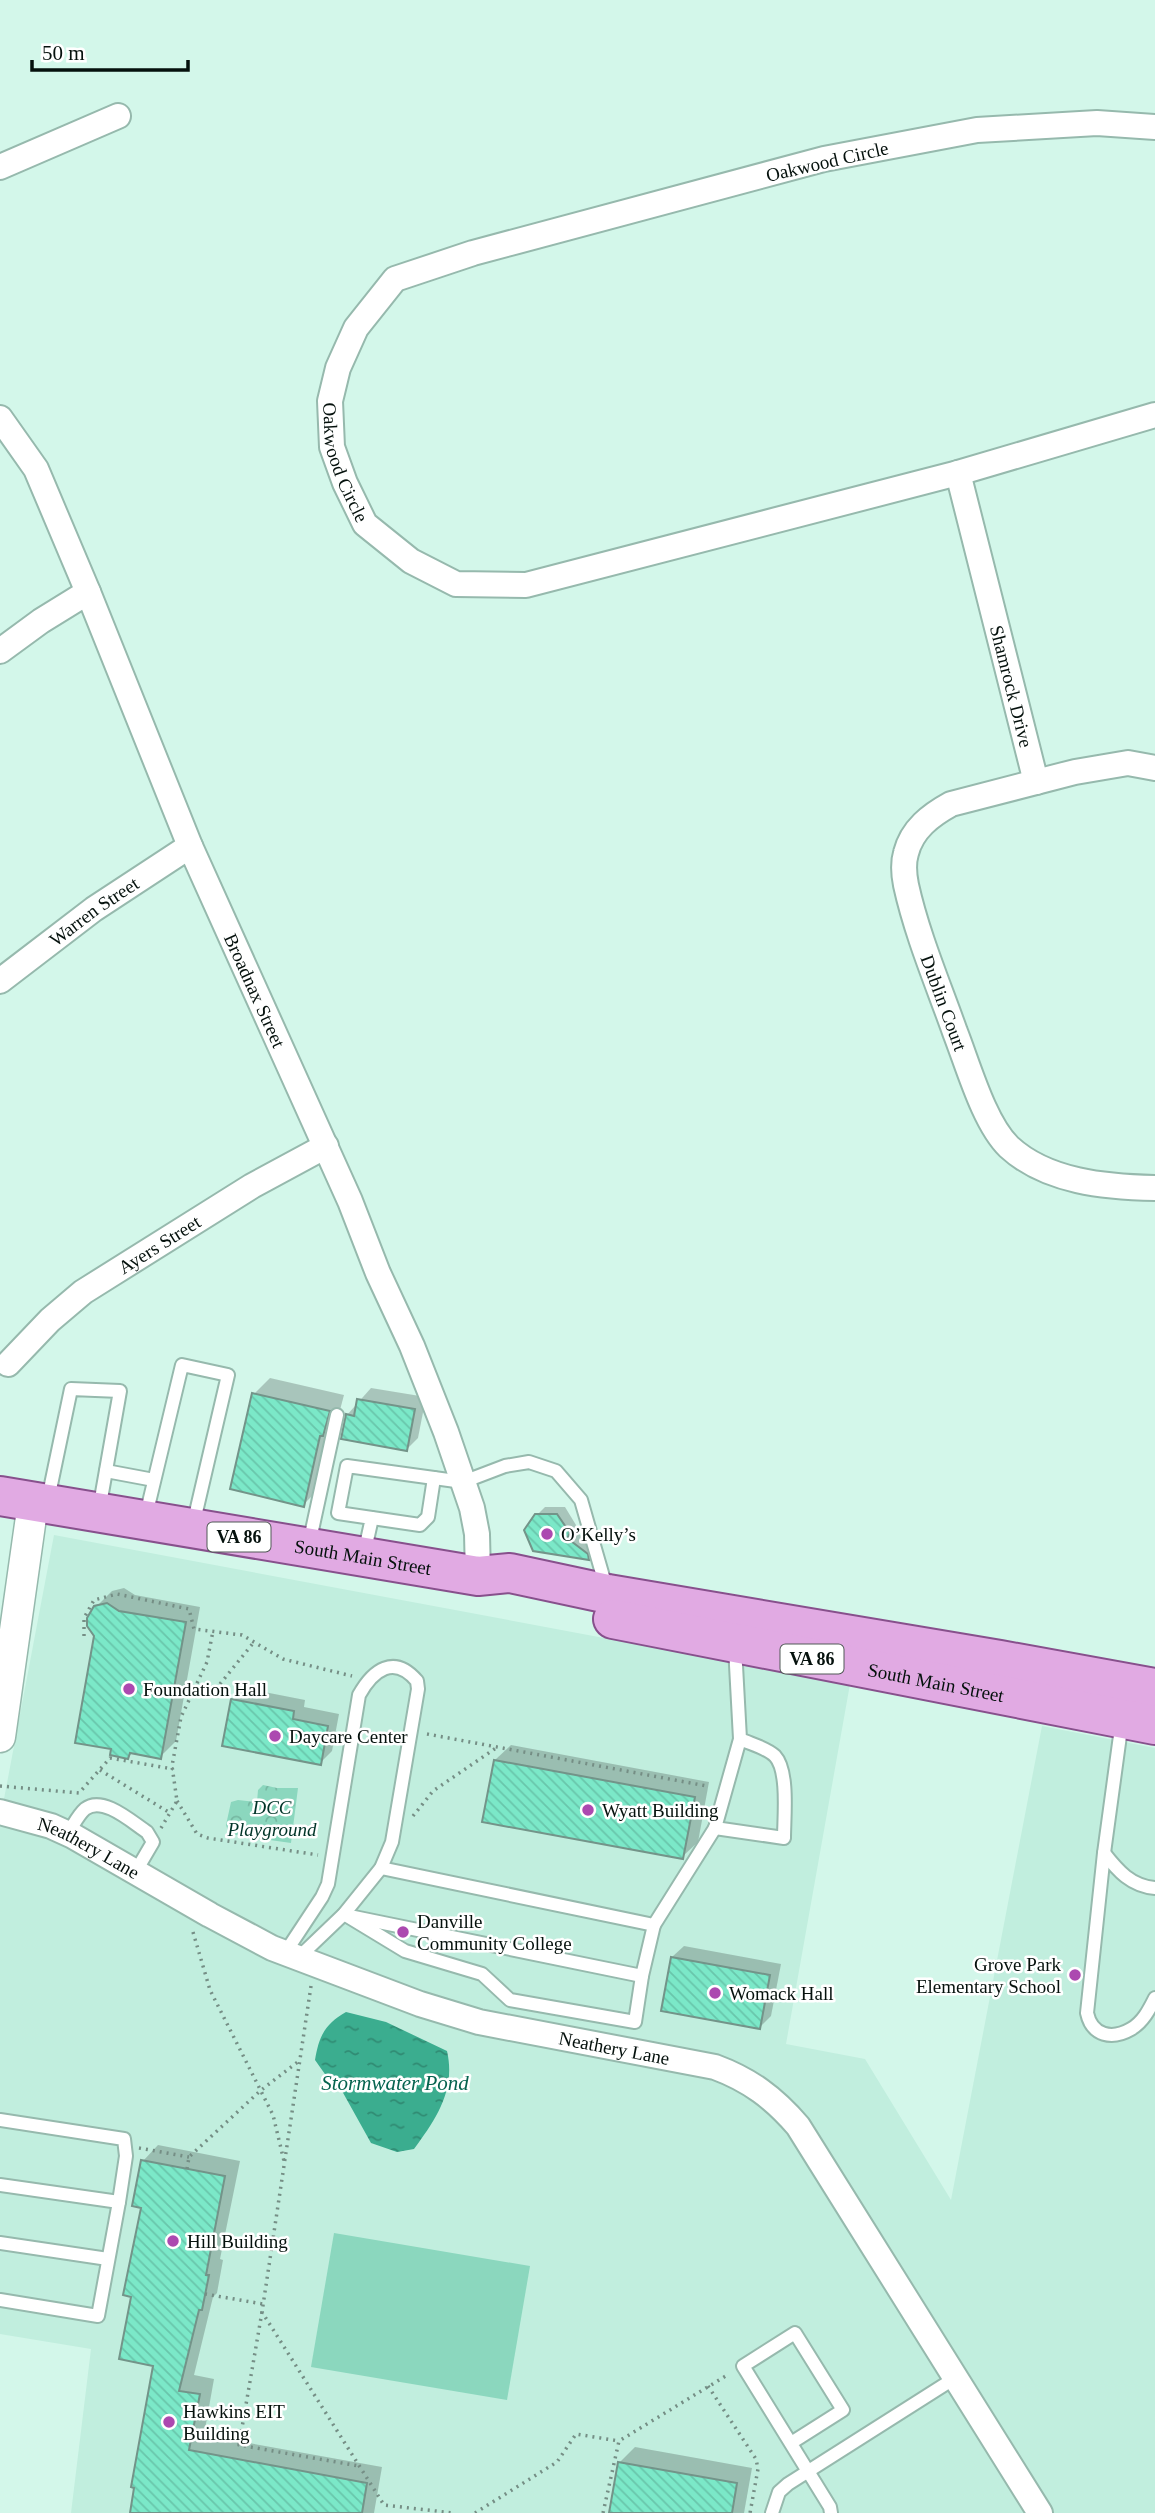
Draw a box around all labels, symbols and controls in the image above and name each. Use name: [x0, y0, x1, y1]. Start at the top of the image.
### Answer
scale bar: [32, 28, 187, 72]
text: 50 m: [42, 41, 85, 65]
street label: Oakwood Circle: [764, 137, 890, 186]
street label: Oakwood Circle: [319, 402, 372, 526]
street label: Shamrock Drive: [986, 623, 1037, 750]
street label: Warren Street: [45, 872, 143, 950]
street label: Broadnax Street: [220, 930, 290, 1052]
street label: Dublin Court: [917, 952, 971, 1054]
street label: Ayers Street: [115, 1211, 205, 1278]
road number: VA 86: [208, 1522, 270, 1552]
place label: O’Kelly’s: [561, 1524, 636, 1545]
marker: O’Kelly’s: [539, 1526, 555, 1542]
street label: South Main Street: [293, 1535, 434, 1579]
road number: VA 86: [780, 1644, 844, 1674]
street label: South Main Street: [866, 1659, 1006, 1706]
place label: Foundation Hall: [143, 1679, 267, 1700]
marker: Foundation Hall: [121, 1681, 137, 1697]
place label: Daycare Center: [289, 1726, 408, 1747]
marker: Daycare Center: [267, 1728, 283, 1744]
park label: DCC Playground: [226, 1797, 317, 1840]
place label: Wyatt Building: [602, 1800, 719, 1821]
marker: Wyatt Building: [580, 1802, 596, 1818]
street label: Neathery Lane: [35, 1813, 143, 1883]
place label: Danville Community College: [417, 1911, 572, 1954]
marker: Danville Community College: [395, 1924, 411, 1940]
place label: Grove Park Elementary School: [916, 1954, 1061, 1997]
marker: Grove Park Elementary School: [1067, 1967, 1083, 1983]
place label: Womack Hall: [729, 1983, 834, 2004]
marker: Womack Hall: [707, 1985, 723, 2001]
street label: Neathery Lane: [557, 2027, 671, 2069]
water label: Stormwater Pond: [321, 2071, 469, 2095]
place label: Hill Building: [187, 2231, 288, 2252]
marker: Hill Building: [165, 2233, 181, 2249]
place label: Hawkins EIT Building: [183, 2401, 285, 2444]
marker: Hawkins EIT Building: [161, 2414, 177, 2430]

